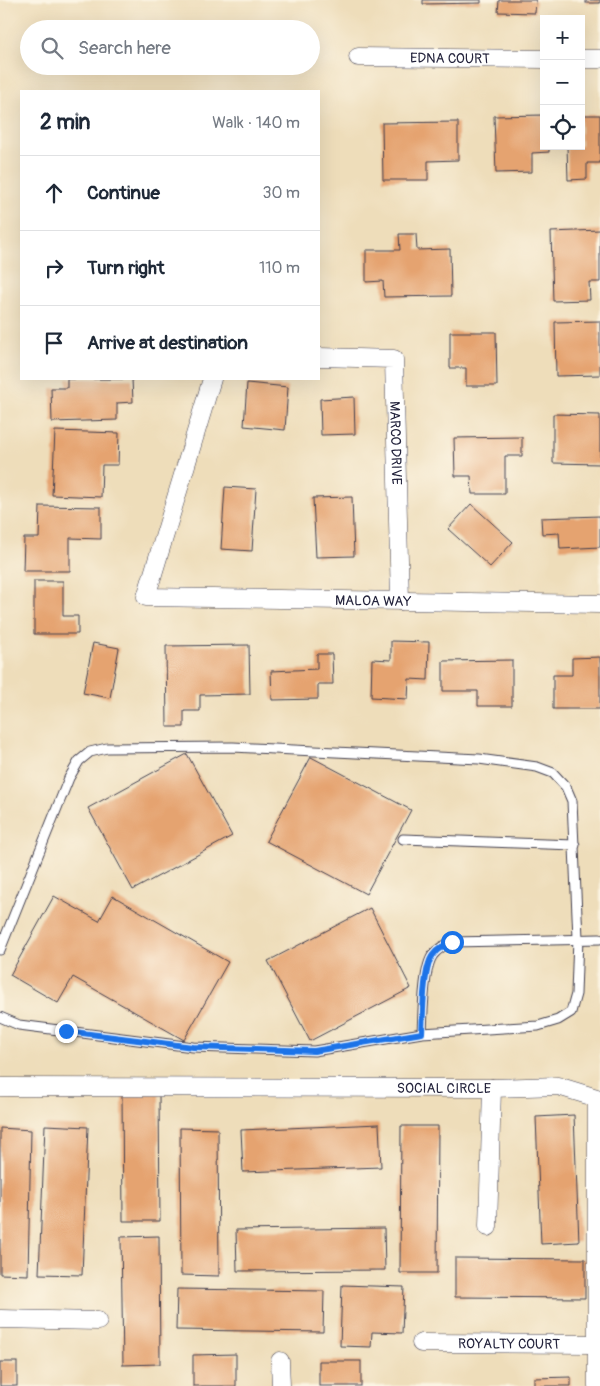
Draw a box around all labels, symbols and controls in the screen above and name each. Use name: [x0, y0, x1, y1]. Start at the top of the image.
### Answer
map controls: [540, 15, 585, 150]
button: +: [540, 15, 585, 60]
search box: [20, 20, 320, 75]
icon: search: [38, 34, 66, 62]
text: Search here: [78, 36, 171, 60]
street label: EDNA COURT: [410, 49, 490, 67]
button: −: [540, 60, 585, 105]
button: locate: [540, 105, 585, 150]
text: 2 min: [40, 109, 90, 136]
text: Walk · 140 m: [212, 113, 300, 133]
icon: ahead: [40, 179, 68, 207]
text: Continue: [87, 181, 160, 205]
text: 30 m: [262, 183, 300, 203]
icon: right: [40, 254, 68, 282]
text: Turn right: [87, 256, 165, 280]
text: 110 m: [259, 258, 300, 278]
icon: arrive: [40, 329, 68, 357]
text: Arrive at destination: [87, 331, 248, 355]
street label: MARCO DRIVE: [387, 401, 406, 485]
street label: MALOA WAY: [335, 591, 412, 610]
route start: [441, 931, 464, 954]
route end: [55, 1020, 78, 1043]
street label: SOCIAL CIRCLE: [397, 1079, 491, 1096]
street label: ROYALTY COURT: [458, 1335, 560, 1352]

